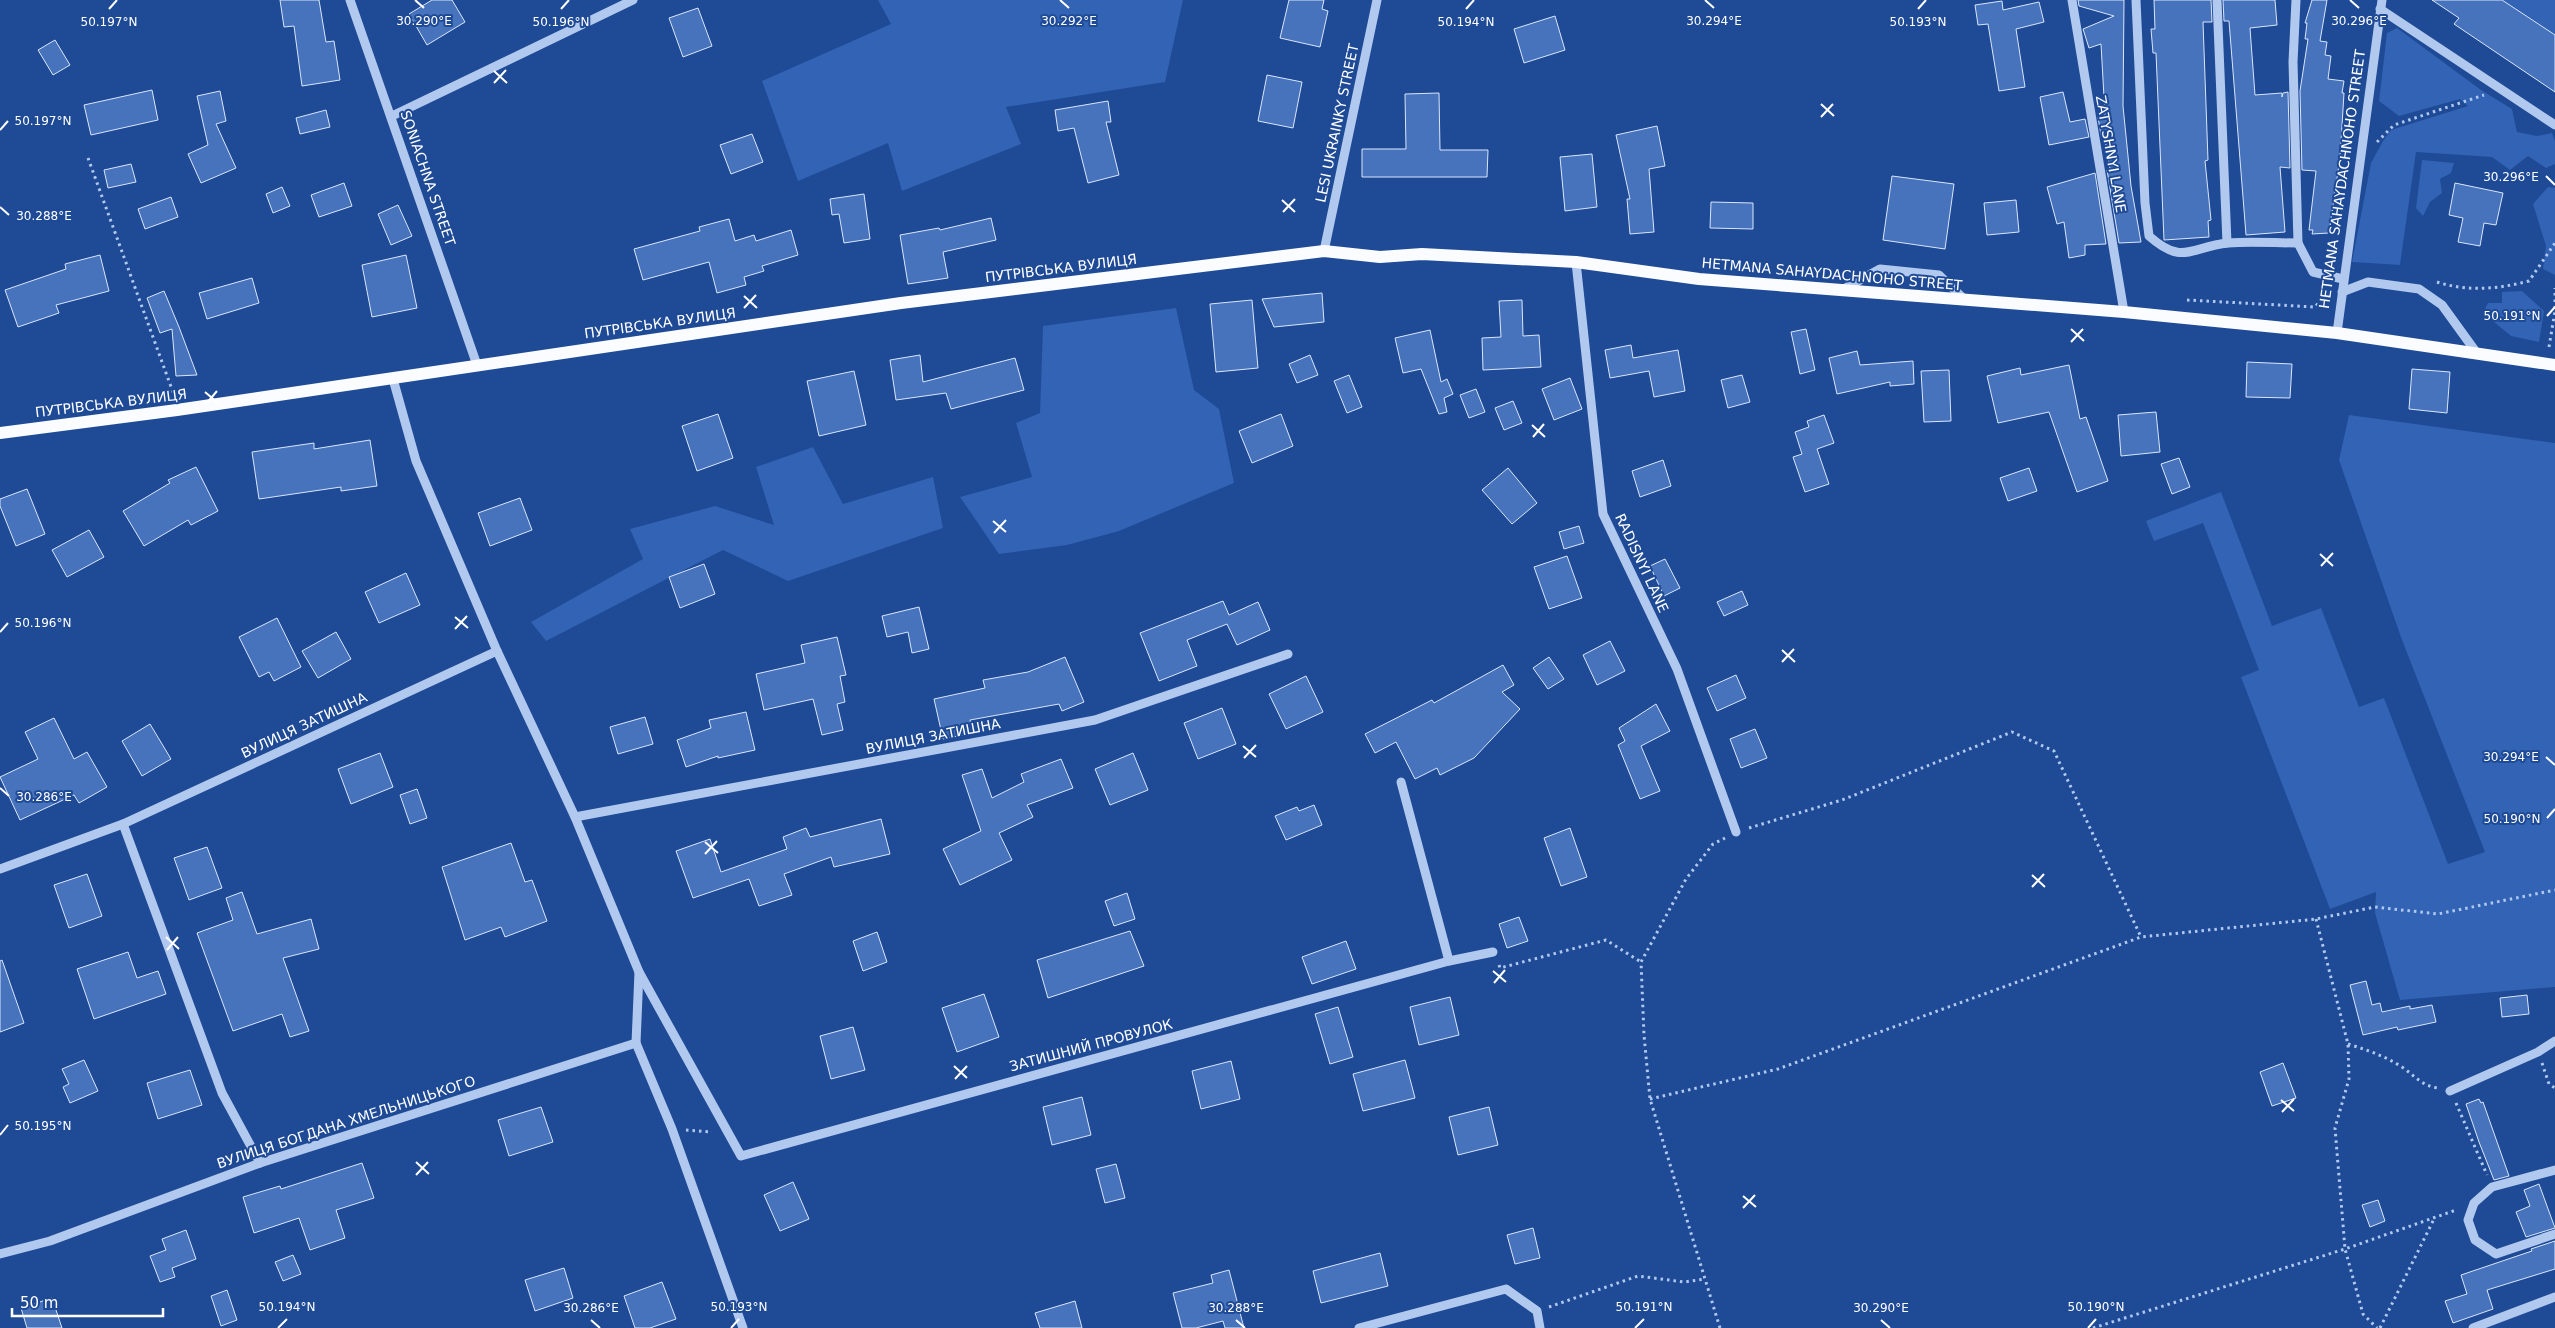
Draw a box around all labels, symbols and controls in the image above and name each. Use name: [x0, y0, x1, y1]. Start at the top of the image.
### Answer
text: 30.290°E: [396, 14, 452, 28]
text: 30.292°E: [1041, 14, 1097, 28]
text: 30.294°E: [1686, 14, 1742, 28]
text: 30.296°E: [2331, 14, 2387, 28]
text: 50.197°N: [81, 15, 137, 29]
text: 50.196°N: [533, 15, 589, 29]
text: 50.194°N: [1438, 15, 1494, 29]
text: 50.193°N: [1890, 15, 1946, 29]
street label: LESI UKRAINKY STREET: [1312, 42, 1362, 204]
street label: HETMANA SAHAYDACHNOHO STREET: [2316, 48, 2368, 310]
street label: ZATYSHNYI LANE: [2093, 94, 2129, 214]
street label: SONIACHNA STREET: [397, 108, 459, 248]
text: 50.197°N: [15, 114, 71, 128]
text: 30.296°E: [2483, 170, 2539, 184]
text: 30.288°E: [16, 209, 72, 223]
street label: ПУТРІВСЬКА ВУЛИЦЯ: [984, 251, 1138, 285]
street label: HETMANA SAHAYDACHNOHO STREET: [1701, 255, 1963, 293]
street label: ПУТРІВСЬКА ВУЛИЦЯ: [583, 304, 737, 342]
text: 50.191°N: [2484, 309, 2540, 323]
street label: ПУТРІВСЬКА ВУЛИЦЯ: [34, 386, 188, 420]
street label: RADISNYI LANE: [1612, 511, 1672, 615]
text: 50.196°N: [15, 616, 71, 630]
street label: ВУЛИЦЯ ЗАТИШНА: [239, 689, 370, 761]
street label: ВУЛИЦЯ ЗАТИШНА: [864, 715, 1002, 757]
text: 30.294°E: [2483, 750, 2539, 764]
text: 30.286°E: [16, 790, 72, 804]
text: 50.190°N: [2484, 812, 2540, 826]
street label: ЗАТИШНИЙ ПРОВУЛОК: [1007, 1015, 1174, 1074]
street label: ВУЛИЦЯ БОГДАНА ХМЕЛЬНИЦЬКОГО: [215, 1073, 477, 1171]
text: 50.195°N: [15, 1119, 71, 1133]
scale bar: [12, 1286, 164, 1318]
text: 50 m: [20, 1294, 58, 1312]
text: 50.194°N: [259, 1300, 315, 1314]
text: 50.193°N: [711, 1300, 767, 1314]
text: 50.191°N: [1616, 1300, 1672, 1314]
text: 50.190°N: [2068, 1300, 2124, 1314]
text: 30.286°E: [563, 1301, 619, 1315]
text: 30.288°E: [1208, 1301, 1264, 1315]
text: 30.290°E: [1853, 1301, 1909, 1315]

